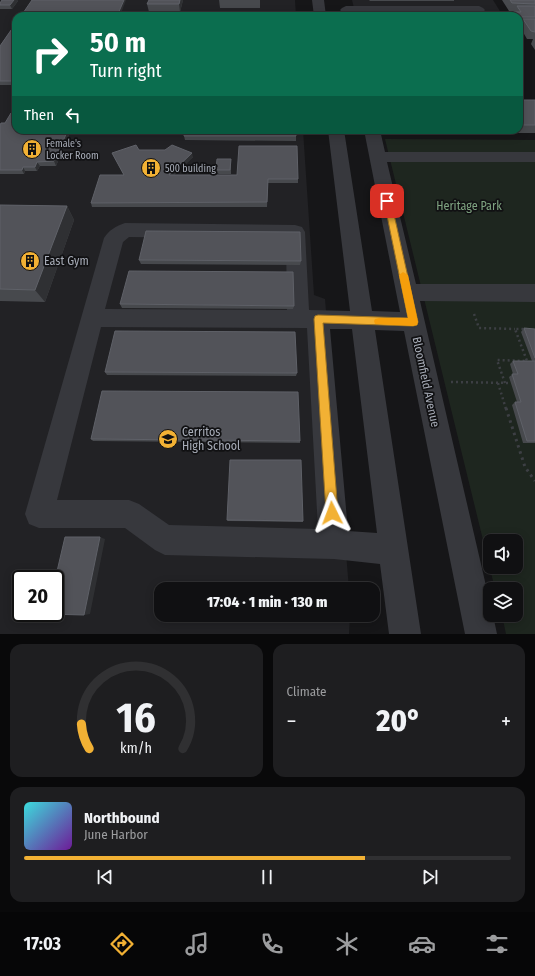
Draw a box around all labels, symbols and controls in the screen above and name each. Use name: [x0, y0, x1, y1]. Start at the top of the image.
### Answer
text: 50 m: [90, 26, 146, 59]
icon: right: [24, 28, 76, 80]
text: Turn right: [90, 60, 162, 82]
icon: left: [62, 104, 84, 126]
text: Then: [24, 106, 54, 124]
building icon: Female's Locker Room: [21, 138, 43, 160]
place label: Female's Locker Room: [46, 138, 99, 162]
building icon: 500 building: [140, 157, 162, 179]
place label: 500 building: [165, 163, 216, 175]
pin: [370, 184, 404, 218]
icon: arrive: [376, 190, 398, 212]
park label: Heritage Park: [436, 199, 502, 213]
building icon: East Gym: [19, 250, 41, 272]
place label: East Gym: [44, 254, 89, 268]
street label: Bloomfield Avenue: [410, 335, 442, 429]
place label: Cerritos High School: [182, 425, 240, 453]
school or university icon: Cerritos High School: [157, 428, 179, 450]
position arrow: [311, 492, 353, 534]
map controls: [483, 534, 523, 622]
button: sound: [483, 534, 523, 574]
speed limit sign: 20: [12, 570, 64, 622]
button: layers: [483, 582, 523, 622]
text: 17:04 · 1 min · 130 m: [207, 593, 327, 611]
text: Climate: [287, 684, 327, 699]
text: 16: [117, 692, 156, 742]
text: 20°: [376, 703, 421, 739]
text: −: [287, 708, 296, 735]
text: +: [501, 708, 511, 735]
text: km/h: [120, 739, 152, 756]
text: Northbound: [84, 809, 160, 827]
text: June Harbor: [84, 827, 148, 842]
icon: previous: [94, 866, 116, 888]
icon: pause: [256, 866, 278, 888]
icon: next: [419, 866, 441, 888]
icon: directions: [108, 930, 136, 958]
icon: music: [183, 930, 211, 958]
icon: phone: [258, 930, 286, 958]
icon: climate: [333, 930, 361, 958]
icon: car: [408, 930, 436, 958]
icon: filters: [483, 930, 511, 958]
text: 17:03: [24, 933, 61, 955]

